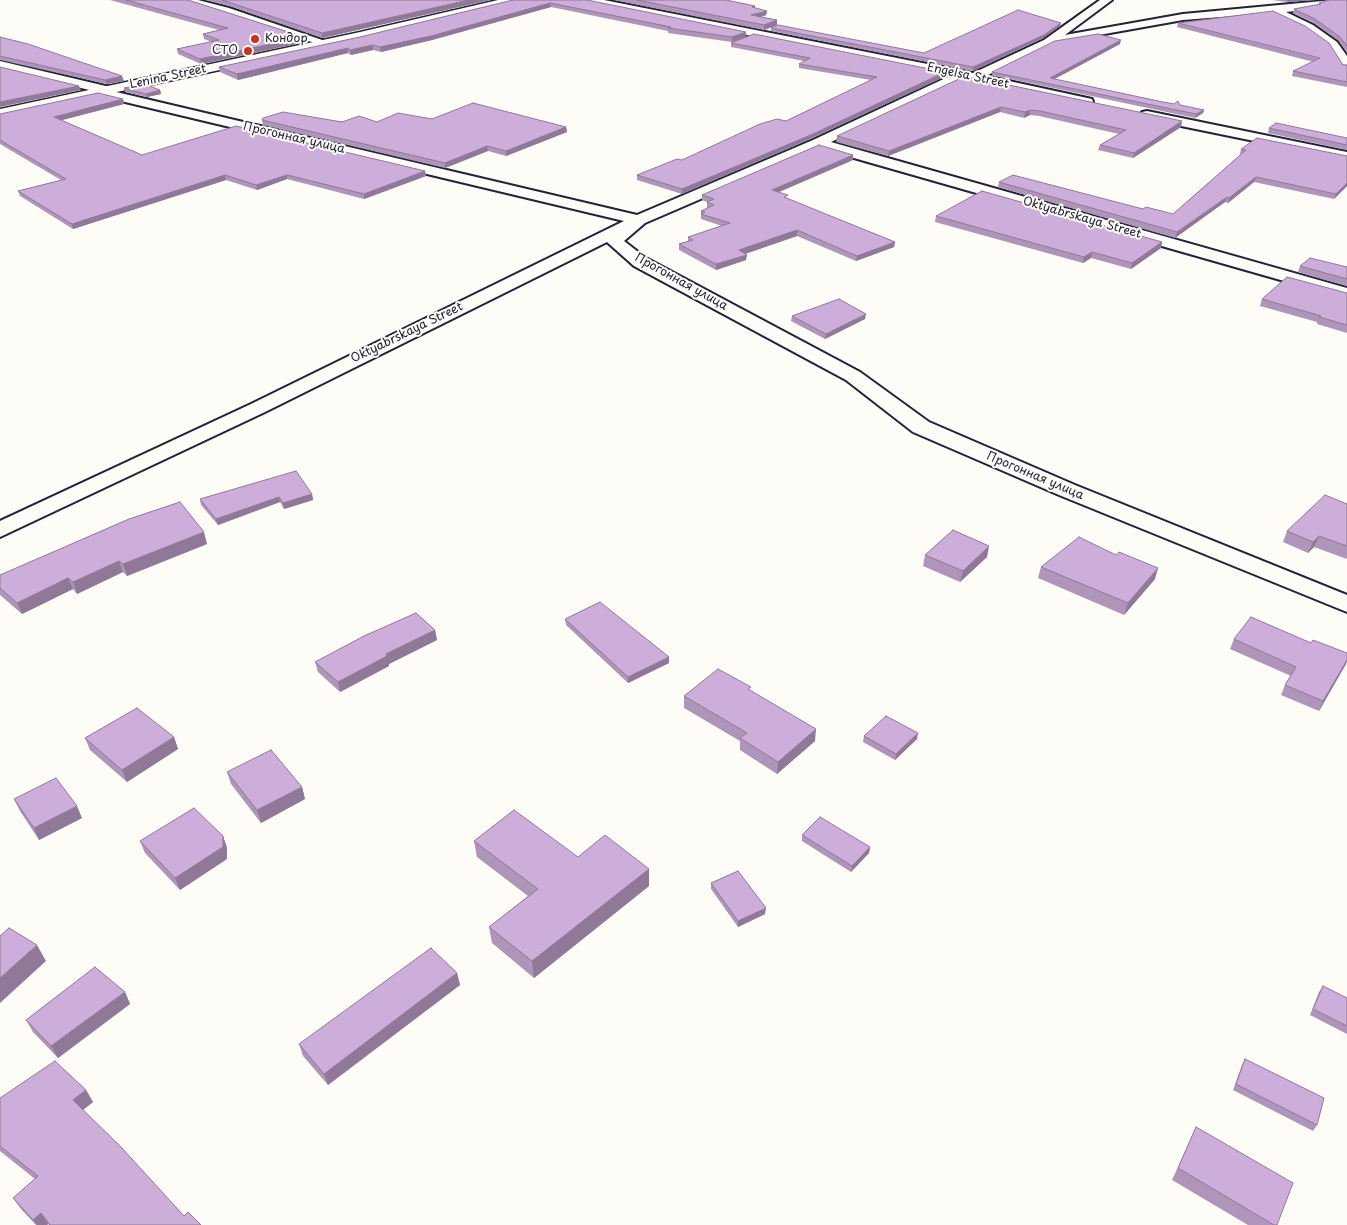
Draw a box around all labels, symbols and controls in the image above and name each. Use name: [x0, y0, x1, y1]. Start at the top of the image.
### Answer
place label: Кондор: [265, 32, 308, 46]
marker: Кондор: [249, 33, 261, 45]
place label: СТО: [212, 44, 238, 58]
marker: СТО: [242, 45, 254, 57]
street label: Engelsa Street: [926, 60, 1010, 92]
street label: Lenina Street: [128, 62, 208, 92]
street label: Прогонная улица: [242, 119, 346, 157]
street label: Oktyabrskaya Street: [1021, 194, 1143, 242]
street label: Прогонная улица: [632, 250, 730, 314]
street label: Oktyabrskaya Street: [349, 300, 465, 366]
street label: Прогонная улица: [984, 449, 1086, 503]

